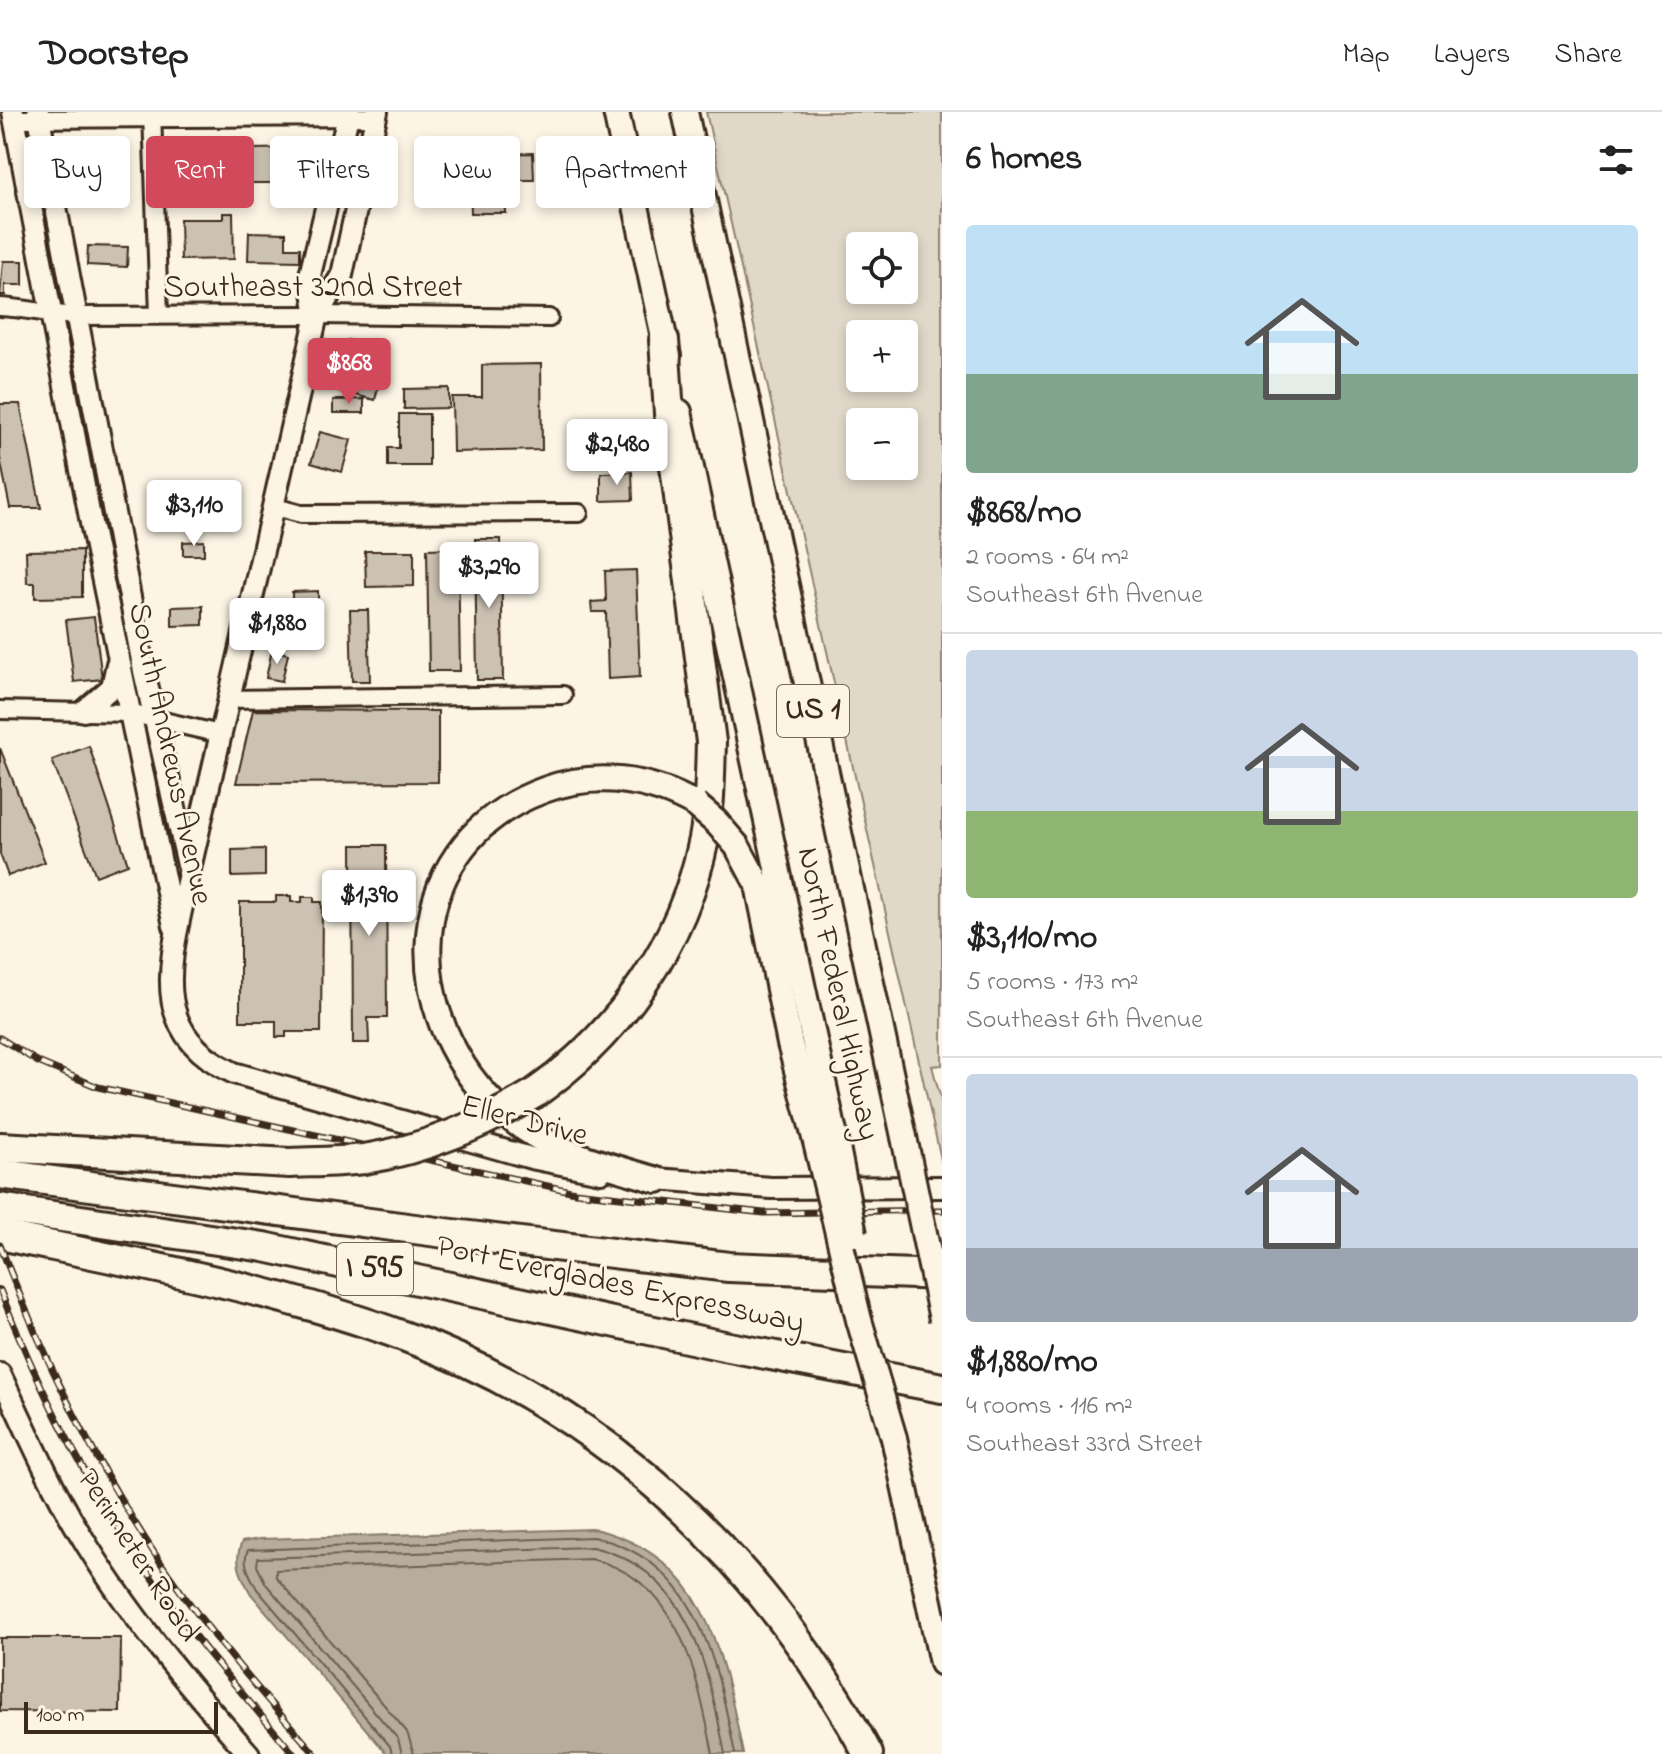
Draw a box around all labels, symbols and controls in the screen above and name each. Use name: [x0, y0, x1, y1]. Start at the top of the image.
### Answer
text: Doorstep: [40, 27, 189, 83]
text: Map: [1342, 35, 1390, 76]
text: Layers: [1434, 35, 1510, 76]
text: Share: [1554, 35, 1622, 76]
text: 6 homes: [966, 135, 1082, 185]
chip: Buy: [24, 136, 130, 208]
chip: Rent: [146, 136, 254, 208]
chip: Filters: [270, 136, 398, 208]
chip: New: [414, 136, 520, 208]
chip: Apartment: [536, 136, 715, 208]
icon: filters: [1594, 138, 1638, 182]
map controls: [846, 232, 918, 480]
button: locate: [846, 232, 918, 304]
street label: Southeast 32nd Street: [163, 265, 463, 312]
icon: home: [1230, 277, 1374, 421]
button: +: [846, 320, 918, 392]
pin: $868: [302, 338, 396, 406]
text: $868: [326, 345, 372, 383]
button: −: [846, 408, 918, 480]
pin: $2,480: [552, 419, 682, 487]
text: $2,480: [585, 426, 649, 464]
pin: $3,110: [129, 480, 259, 548]
text: $3,110: [165, 487, 223, 525]
text: $868/mo: [966, 489, 1082, 539]
text: 2 rooms · 64 m²: [966, 539, 1129, 577]
pin: $3,290: [424, 542, 554, 610]
text: $3,290: [458, 549, 520, 587]
text: Southeast 6th Avenue: [966, 577, 1203, 615]
street label: South Andrews Avenue: [114, 598, 224, 910]
pin: $1,880: [212, 598, 342, 666]
text: $1,880: [247, 605, 307, 643]
road number: US 1: [777, 685, 849, 737]
icon: home: [1230, 702, 1374, 846]
street label: North Federal Highway: [783, 843, 891, 1145]
pin: $1,390: [304, 870, 434, 938]
text: $1,390: [340, 877, 398, 915]
text: $3,110/mo: [966, 914, 1097, 964]
text: 5 rooms · 173 m²: [966, 964, 1139, 1002]
text: Southeast 6th Avenue: [966, 1002, 1203, 1040]
street label: Eller Drive: [456, 1084, 593, 1161]
icon: home: [1230, 1126, 1374, 1270]
street label: Port Everglades Expressway: [432, 1224, 808, 1348]
road number: I 595: [337, 1243, 413, 1295]
text: $1,880/mo: [966, 1338, 1098, 1388]
text: 4 rooms · 116 m²: [966, 1388, 1133, 1426]
text: Southeast 33rd Street: [966, 1426, 1202, 1464]
street label: Perimeter Road: [63, 1460, 211, 1652]
scale bar: [24, 1698, 218, 1734]
text: 100 m: [36, 1700, 85, 1732]

